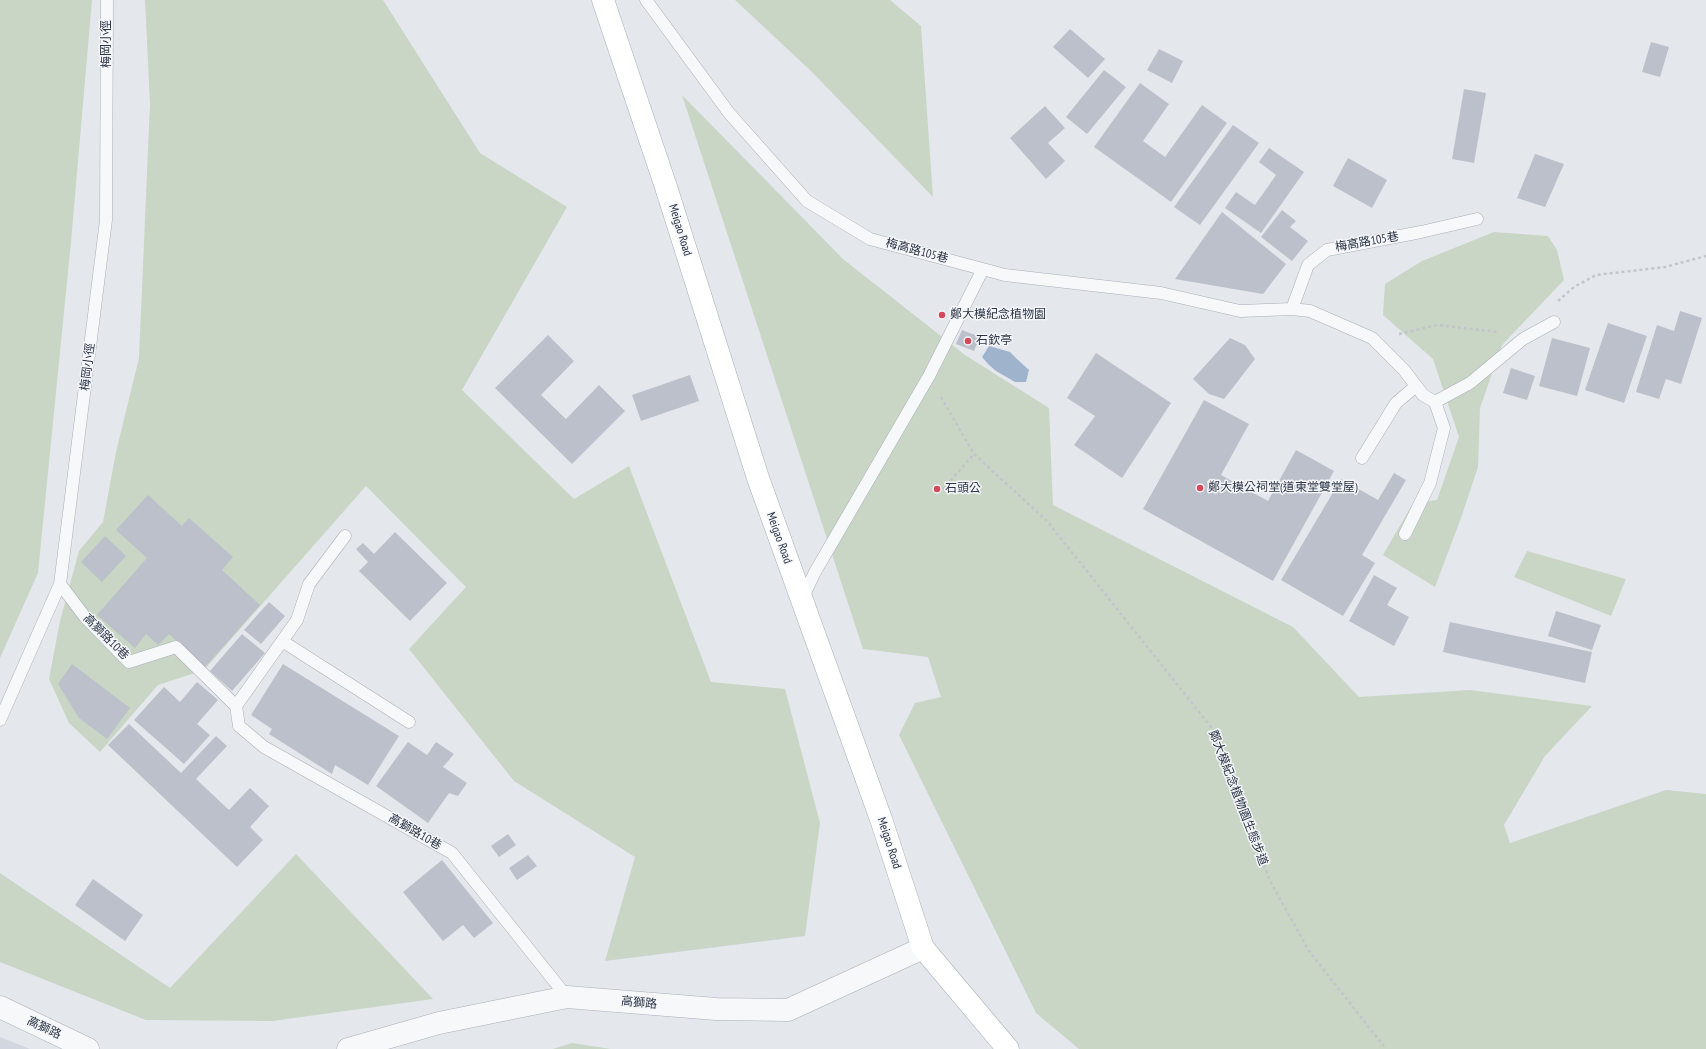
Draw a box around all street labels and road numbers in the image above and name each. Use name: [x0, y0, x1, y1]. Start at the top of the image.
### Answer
street label: 梅岡小徑: [100, 20, 114, 68]
street label: Meigao Road: [665, 202, 695, 258]
street label: 梅高路105巷: [1334, 229, 1400, 255]
street label: 梅高路105巷: [884, 236, 950, 266]
street label: 梅岡小徑: [78, 342, 98, 392]
street label: Meigao Road: [763, 510, 795, 566]
street label: 高獅路10巷: [80, 611, 132, 663]
street label: 鄭大模紀念植物園生態步道: [1205, 728, 1271, 868]
street label: 高獅路10巷: [386, 811, 444, 853]
street label: Meigao Road: [874, 815, 904, 871]
street label: 高獅路: [620, 994, 658, 1012]
street label: 高獅路: [25, 1014, 63, 1042]

